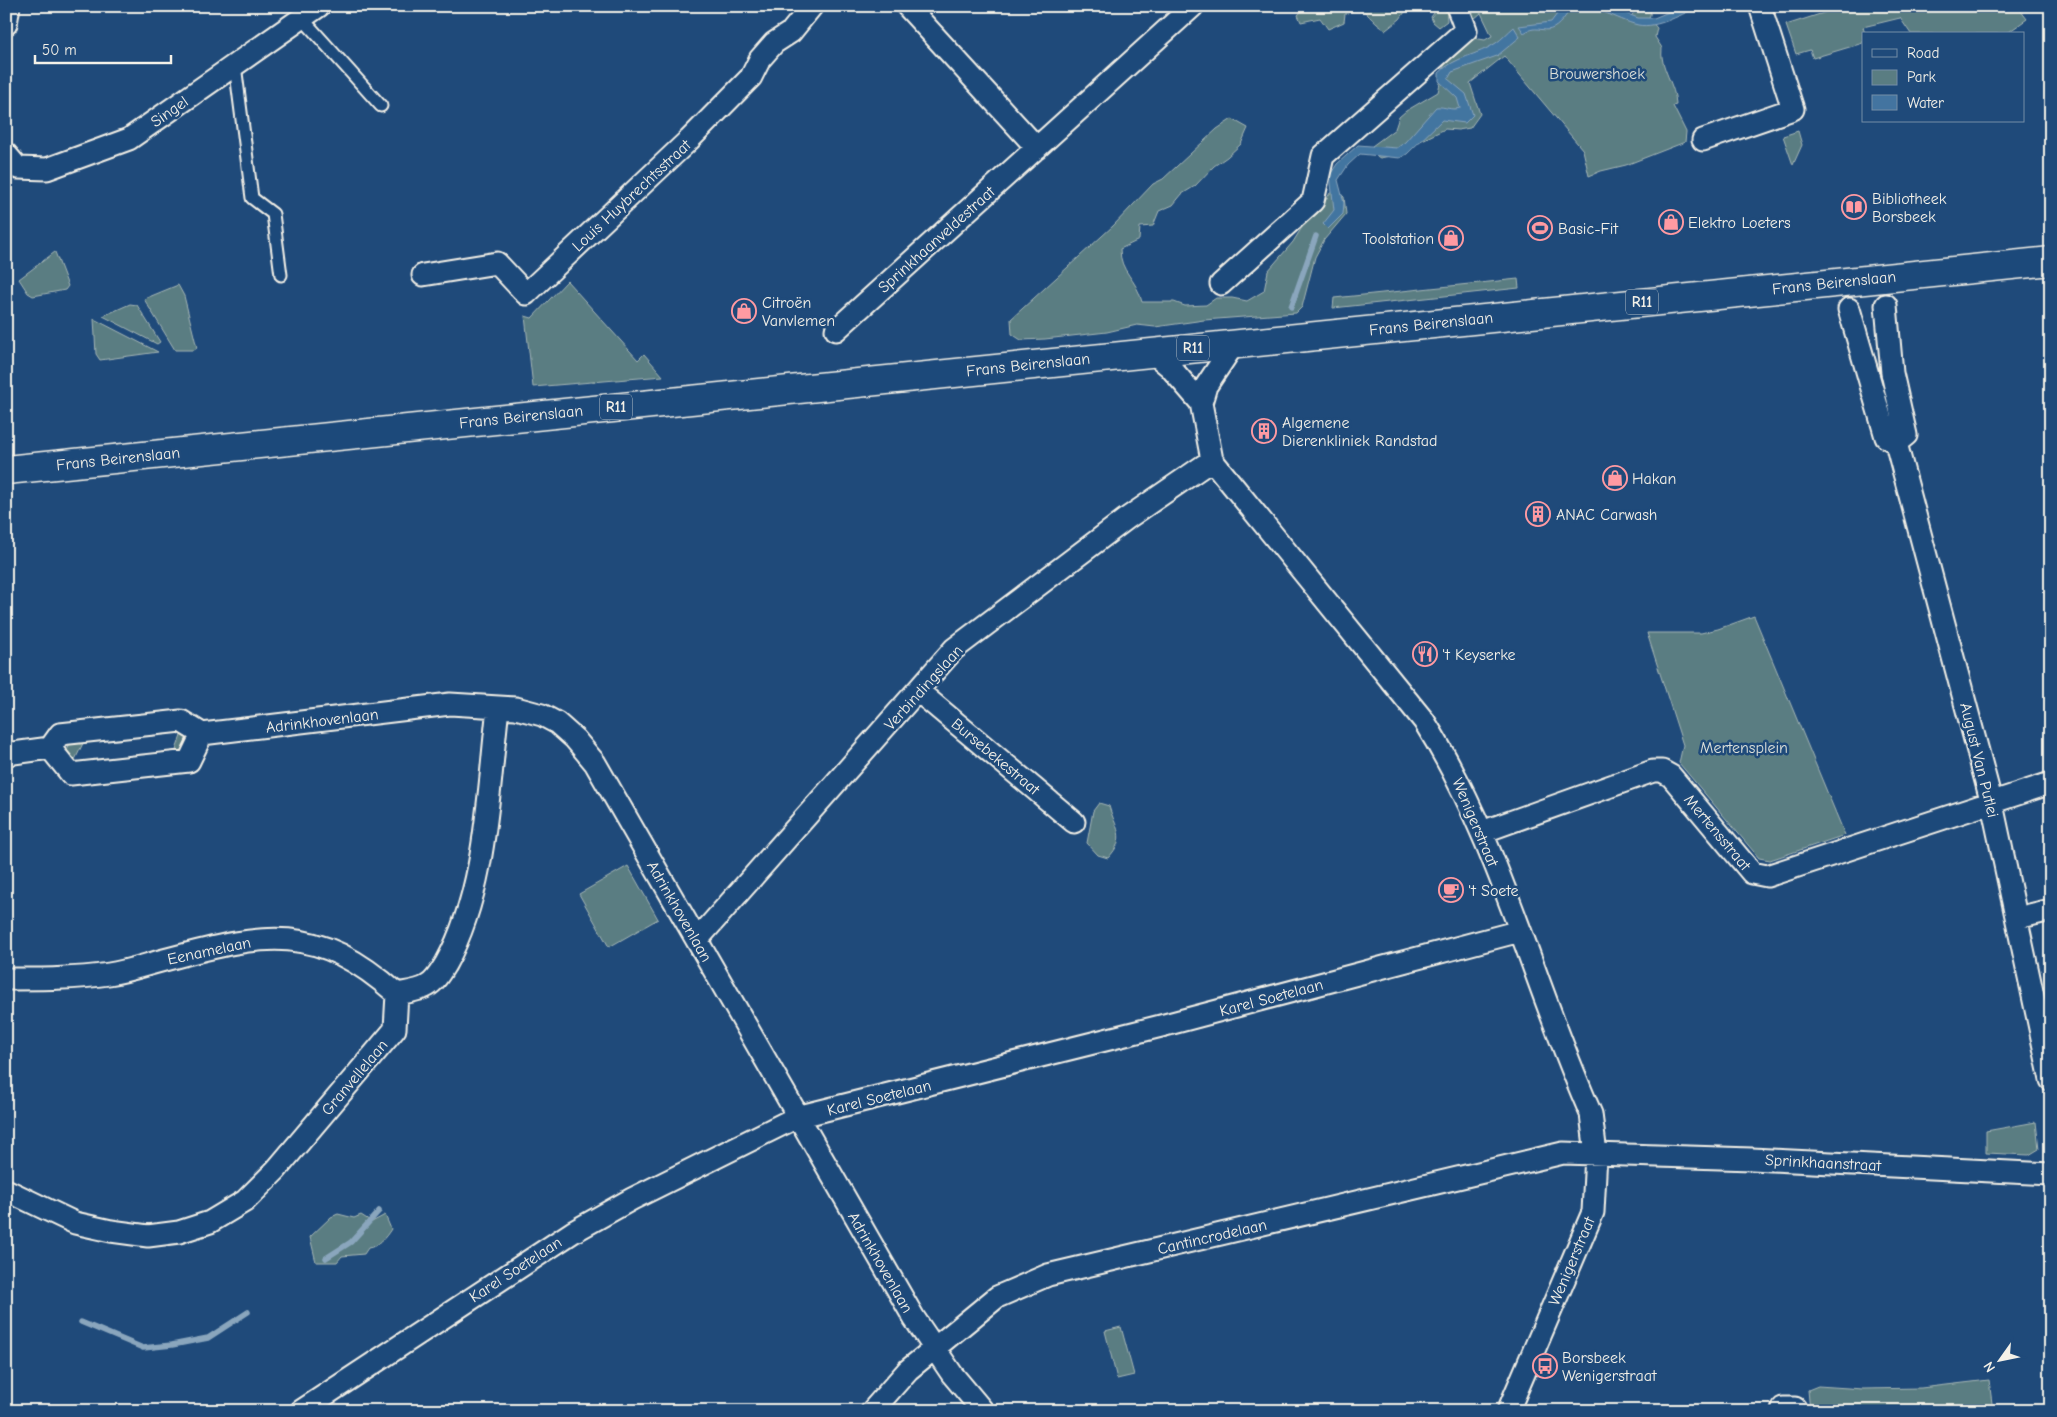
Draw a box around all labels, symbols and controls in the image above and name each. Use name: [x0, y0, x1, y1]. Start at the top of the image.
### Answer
scale bar: [35, 32, 171, 64]
legend: [1862, 32, 2024, 122]
text: 50 m: [42, 41, 77, 59]
text: Road: [1907, 44, 1939, 62]
park label: Brouwershoek: [1549, 65, 1645, 83]
text: Park: [1907, 68, 1936, 86]
street label: Singel: [147, 93, 192, 131]
text: Water: [1907, 94, 1944, 112]
street label: Louis Huybrechtsstraat: [569, 136, 695, 255]
street label: Sprinkhaanveldestraat: [875, 182, 999, 297]
place label: Bibliotheek Borsbeek: [1872, 190, 1947, 226]
library icon: Bibliotheek Borsbeek: [1841, 194, 1867, 220]
shop icon: Elektro Loeters: [1658, 209, 1684, 235]
place label: Elektro Loeters: [1688, 214, 1791, 232]
sports icon: Basic-Fit: [1527, 215, 1553, 241]
place label: Basic-Fit: [1558, 220, 1618, 238]
shop icon: Toolstation: [1438, 225, 1464, 251]
place label: Toolstation: [1362, 230, 1434, 248]
street label: Frans Beirenslaan: [1771, 268, 1897, 298]
road number: R11: [1626, 290, 1658, 314]
place label: Citroën Vanvlemen: [762, 294, 835, 330]
shop icon: Citroën Vanvlemen: [731, 298, 757, 324]
street label: Frans Beirenslaan: [1368, 309, 1494, 339]
road number: R11: [1177, 336, 1209, 360]
street label: Frans Beirenslaan: [965, 350, 1091, 380]
road number: R11: [600, 394, 632, 420]
street label: Frans Beirenslaan: [458, 402, 584, 432]
place label: Algemene Dierenkliniek Randstad: [1282, 414, 1438, 450]
building icon: Algemene Dierenkliniek Randstad: [1251, 418, 1277, 444]
street label: Frans Beirenslaan: [55, 444, 181, 474]
shop icon: Hakan: [1602, 465, 1628, 491]
place label: Hakan: [1632, 470, 1676, 488]
building icon: ANAC Carwash: [1525, 501, 1551, 527]
place label: ANAC Carwash: [1556, 506, 1657, 524]
restaurant icon: 't Keyserke: [1412, 641, 1438, 667]
street label: Verbindingslaan: [881, 642, 967, 734]
place label: 't Keyserke: [1442, 646, 1516, 664]
street label: August Van Putlei: [1956, 701, 2002, 820]
street label: Adrinkhovenlaan: [265, 705, 379, 737]
street label: Bursebekestraat: [948, 715, 1043, 799]
park label: Mertensplein: [1700, 739, 1788, 757]
street label: Wenigerstraat: [1448, 775, 1502, 870]
street label: Mertensstraat: [1680, 791, 1755, 875]
street label: Adrinkhovenlaan: [643, 858, 715, 965]
cafe icon: 't Soete: [1438, 877, 1464, 903]
place label: 't Soete: [1468, 882, 1519, 900]
street label: Eenamelaan: [166, 933, 253, 969]
street label: Karel Soetelaan: [1218, 975, 1325, 1020]
street label: Granvellelaan: [318, 1036, 392, 1119]
street label: Karel Soetelaan: [825, 1076, 933, 1120]
street label: Sprinkhaanstraat: [1764, 1151, 1882, 1175]
street label: Adrinkhovenlaan: [844, 1209, 916, 1316]
street label: Wenigerstraat: [1545, 1214, 1599, 1308]
street label: Cantincrodelaan: [1156, 1216, 1269, 1258]
street label: Karel Soetelaan: [466, 1233, 565, 1306]
north arrow: [1974, 1334, 2024, 1384]
place label: Borsbeek Wenigerstraat: [1562, 1349, 1657, 1385]
bus stop icon: Borsbeek Wenigerstraat: [1532, 1353, 1558, 1379]
text: N: [1980, 1358, 1999, 1375]

